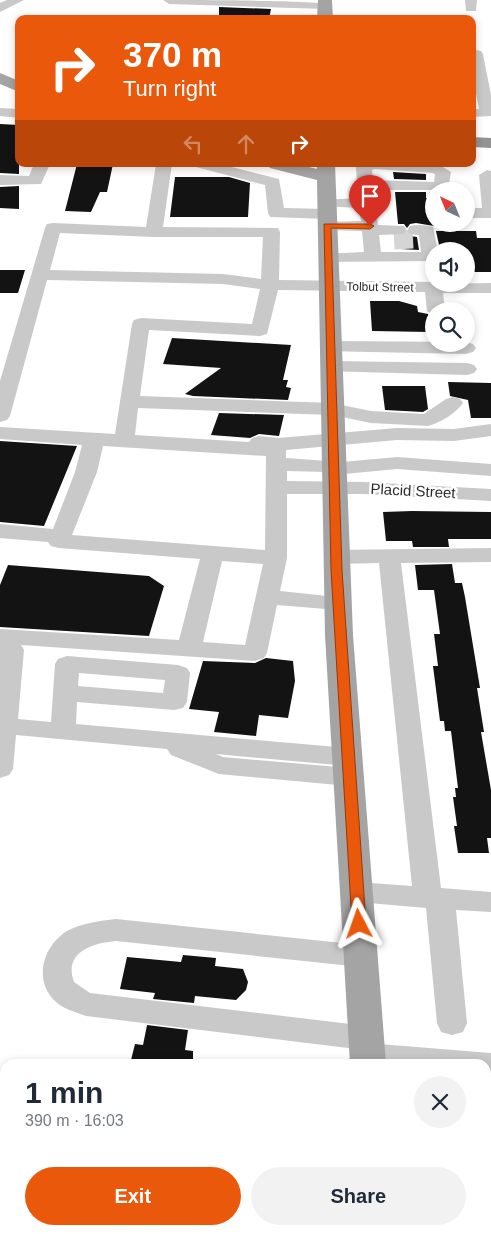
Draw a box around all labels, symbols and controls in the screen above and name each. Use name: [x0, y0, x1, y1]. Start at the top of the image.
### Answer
icon: right: [40, 35, 105, 100]
text: 370 m: [123, 35, 222, 74]
text: Turn right: [123, 76, 216, 101]
icon: left: [179, 130, 207, 158]
icon: ahead: [232, 130, 260, 158]
icon: right: [285, 130, 313, 158]
pin: [349, 175, 391, 226]
icon: arrive: [356, 182, 384, 210]
north arrow: [425, 182, 475, 232]
map controls: [425, 182, 475, 352]
button: sound: [425, 242, 475, 292]
street label: Tolbut Street: [346, 279, 414, 295]
button: search: [425, 302, 475, 352]
street label: Placid Street: [370, 480, 457, 501]
position arrow: [332, 897, 384, 949]
text: 1 min: [25, 1076, 103, 1109]
button: close: [414, 1076, 466, 1128]
text: 390 m · 16:03: [25, 1112, 124, 1129]
button: Exit: [25, 1167, 241, 1225]
button: Share: [251, 1167, 466, 1225]

